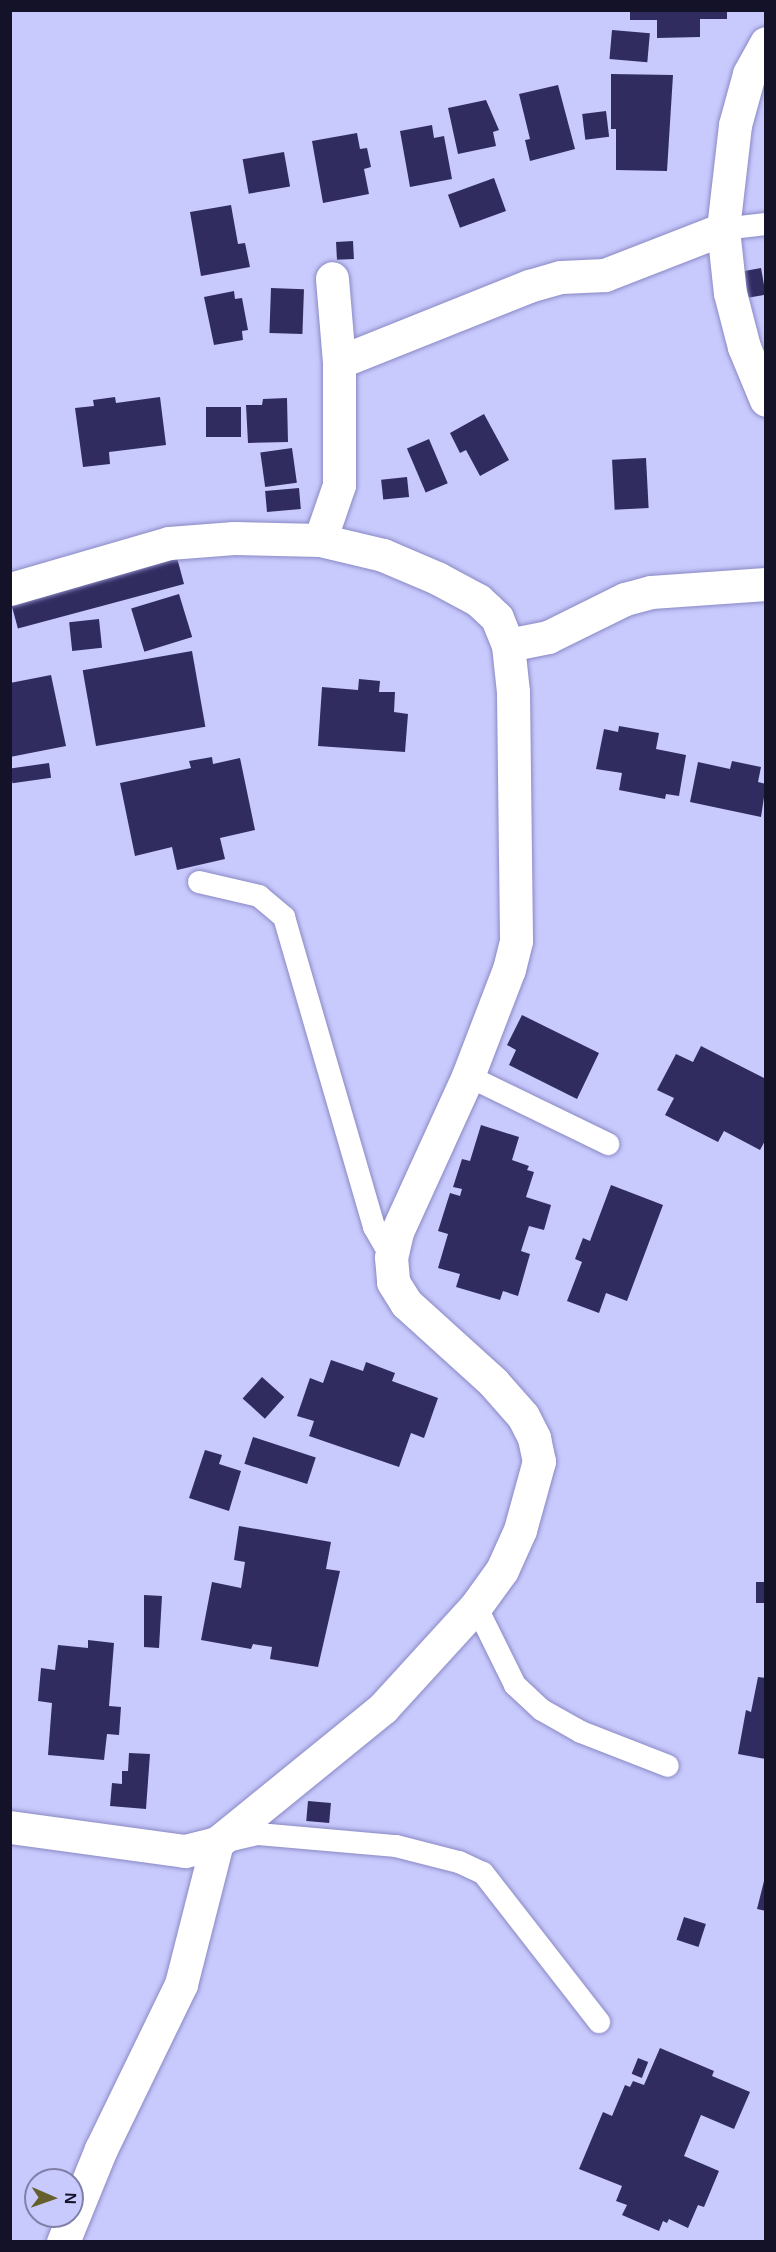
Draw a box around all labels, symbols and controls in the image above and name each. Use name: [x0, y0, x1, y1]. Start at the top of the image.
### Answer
north arrow: [24, 2168, 84, 2228]
text: N: [62, 2193, 79, 2205]

